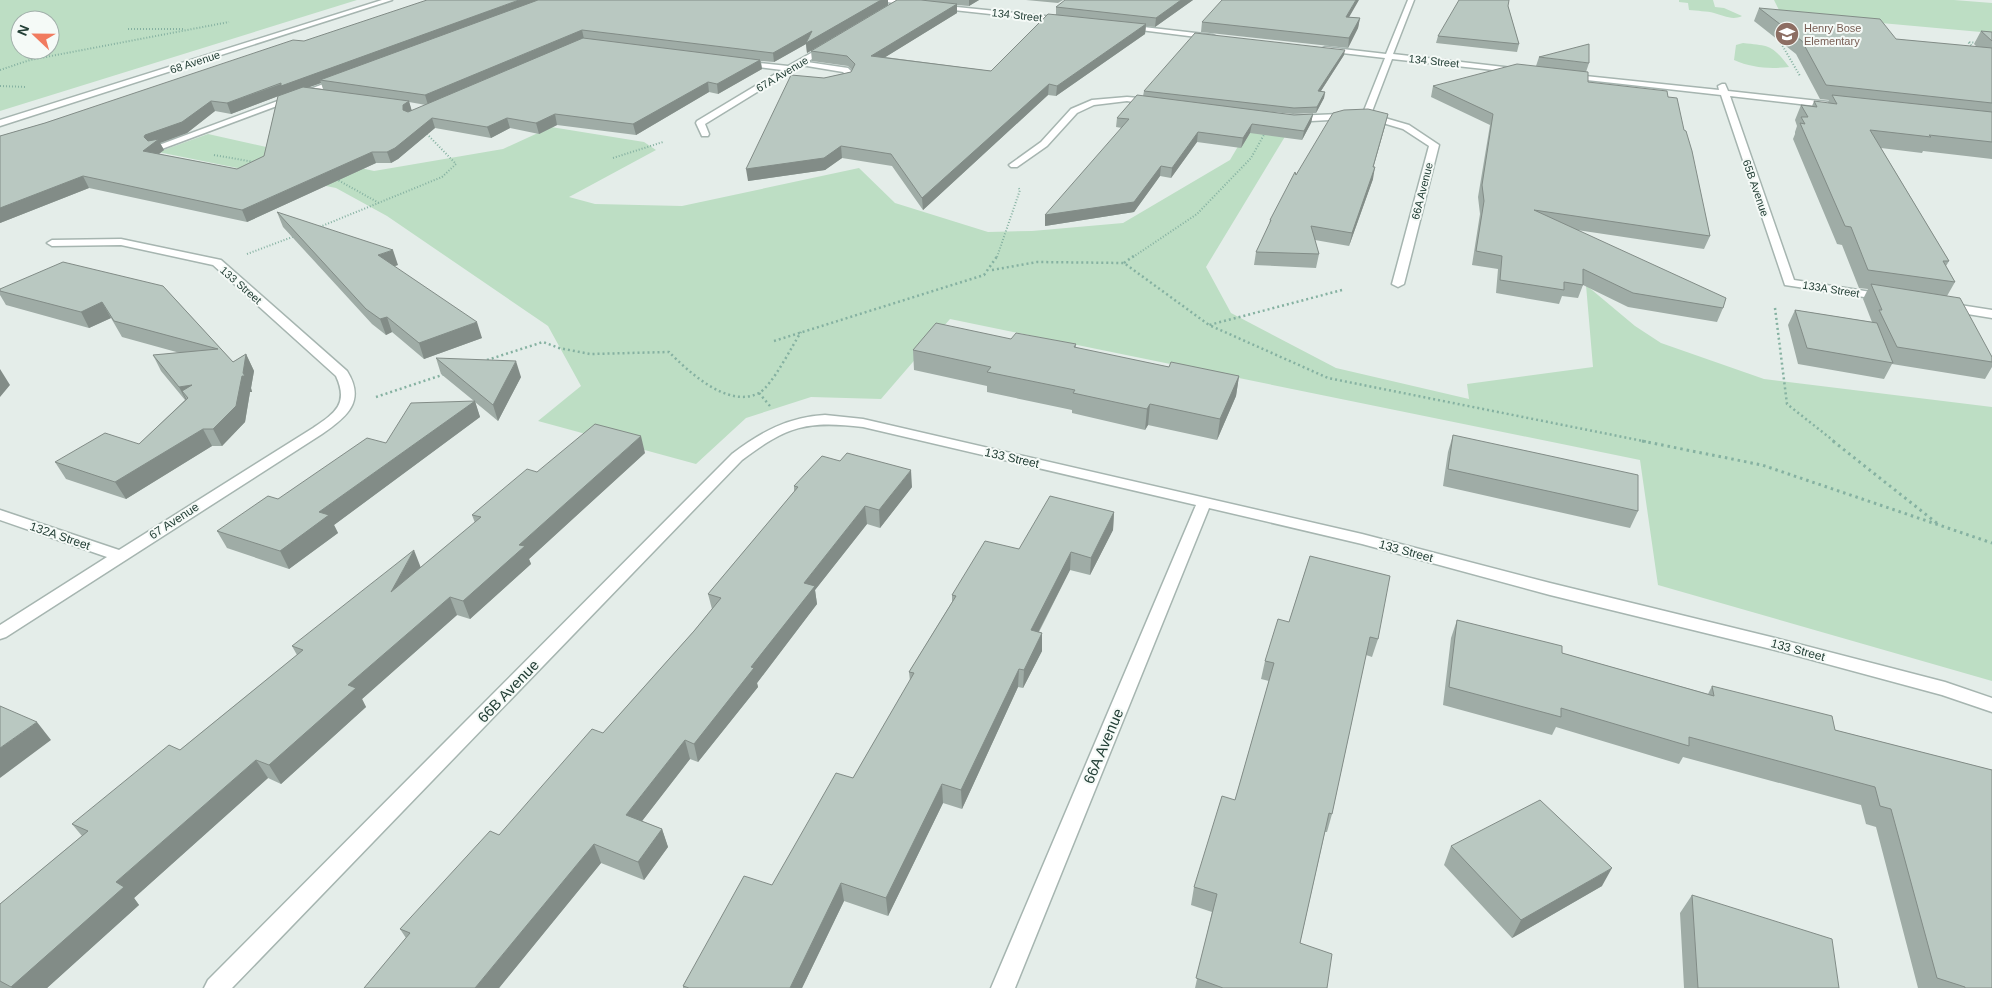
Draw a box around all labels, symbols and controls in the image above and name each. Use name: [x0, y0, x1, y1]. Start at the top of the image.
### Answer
street label: 134 Street: [991, 6, 1043, 24]
north arrow: [10, 10, 60, 60]
school or university icon: Henry Bose Elementary: [1774, 21, 1800, 47]
text: N: [14, 22, 32, 38]
place label: Henry Bose Elementary: [1804, 22, 1861, 47]
street label: 68 Avenue: [169, 48, 221, 76]
street label: 134 Street: [1408, 52, 1460, 70]
street label: 67A Avenue: [754, 54, 810, 94]
street label: 65B Avenue: [1741, 158, 1771, 218]
street label: 66A Avenue: [1409, 161, 1435, 221]
street label: 133 Street: [218, 264, 264, 306]
street label: 133A Street: [1802, 279, 1860, 299]
street label: 133 Street: [983, 445, 1041, 471]
street label: 67 Avenue: [146, 500, 202, 542]
street label: 132A Street: [28, 519, 93, 553]
street label: 133 Street: [1377, 537, 1435, 565]
street label: 133 Street: [1769, 636, 1827, 664]
street label: 66B Avenue: [474, 656, 542, 726]
street label: 66A Avenue: [1080, 706, 1126, 786]

